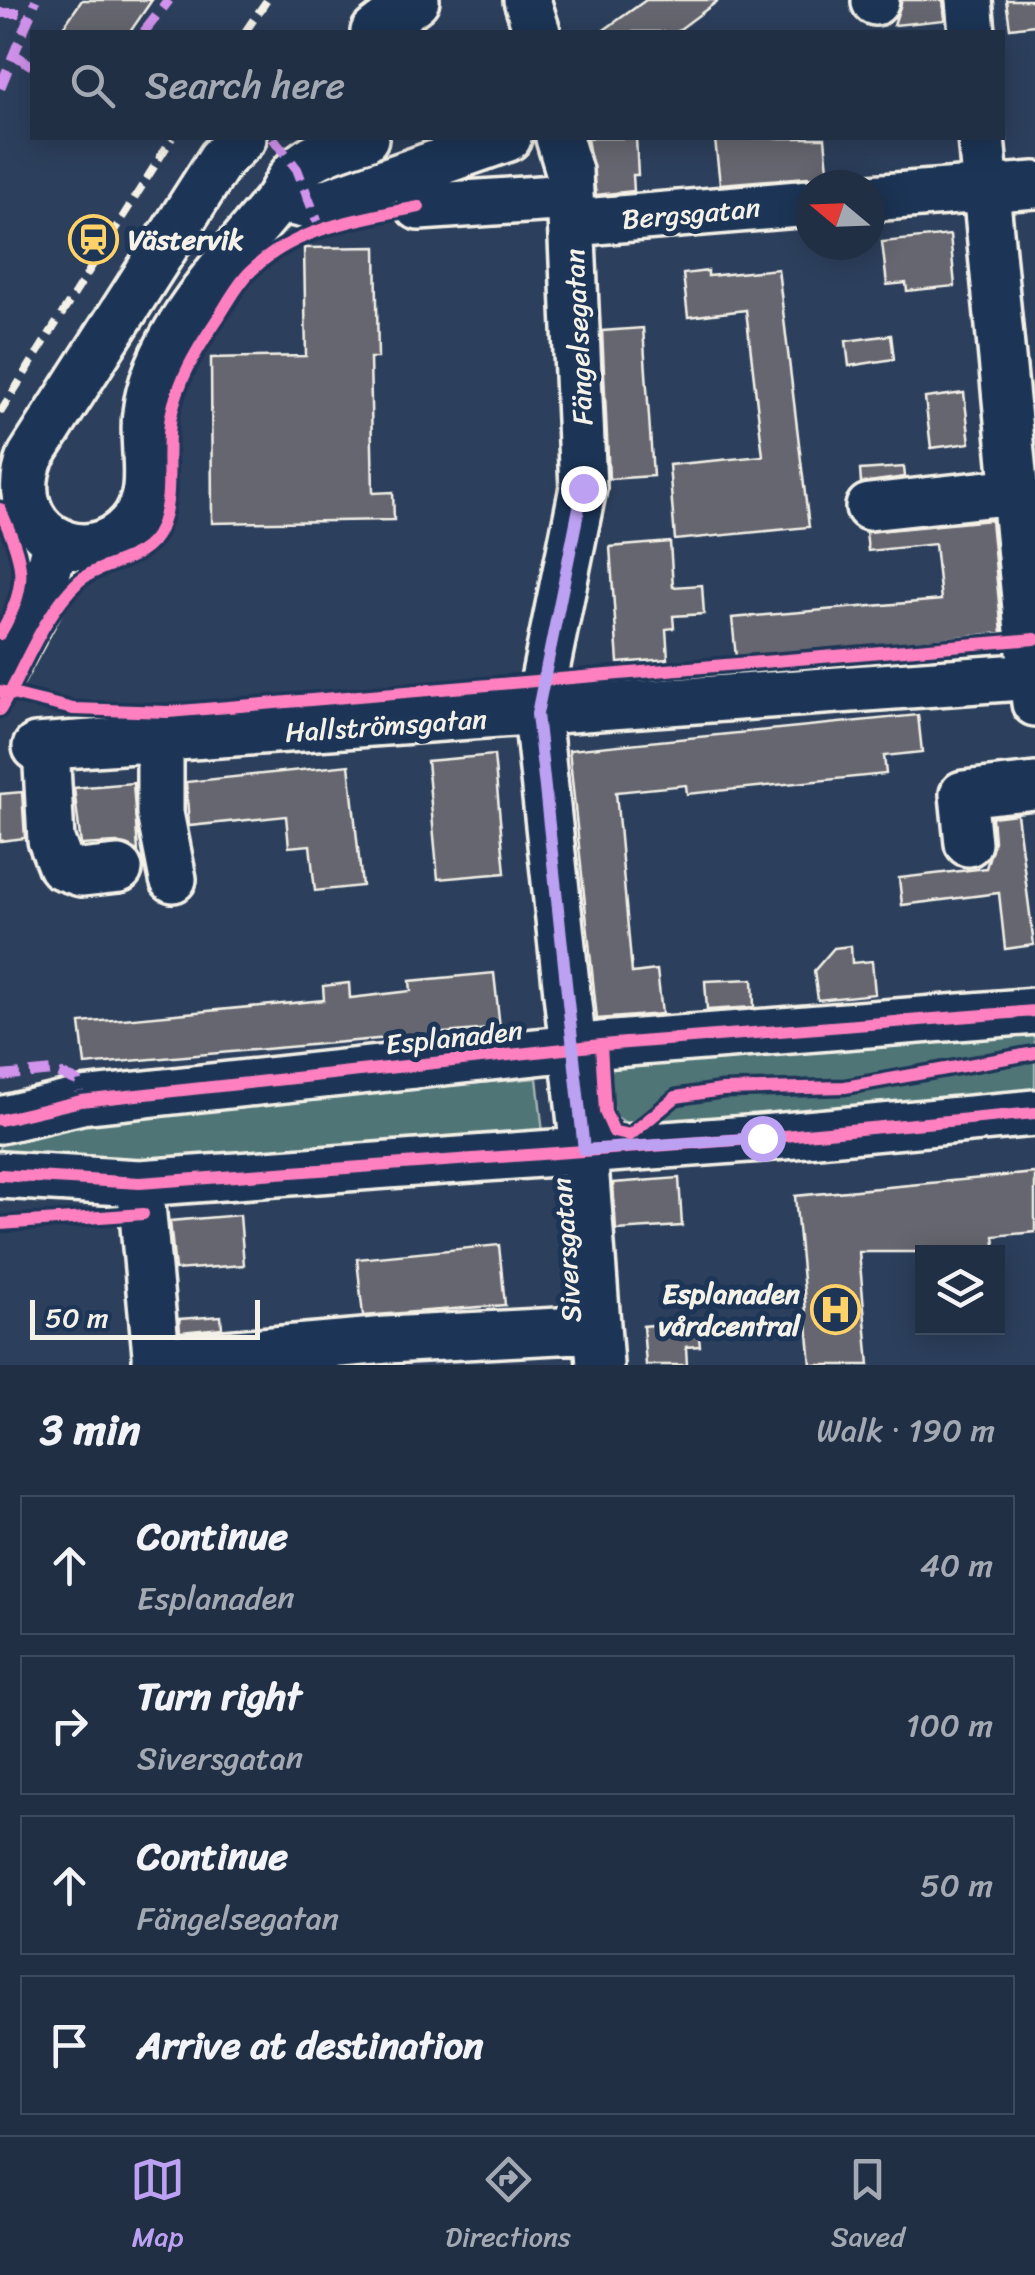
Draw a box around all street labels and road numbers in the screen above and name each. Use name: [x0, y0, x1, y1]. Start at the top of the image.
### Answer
street label: Bergsgatan: [620, 183, 762, 244]
street label: Fängelsegatan: [549, 247, 608, 427]
street label: Hallströmsgatan: [283, 694, 489, 757]
street label: Esplanaden: [383, 1006, 525, 1069]
street label: Siversgatan: [537, 1176, 596, 1324]

